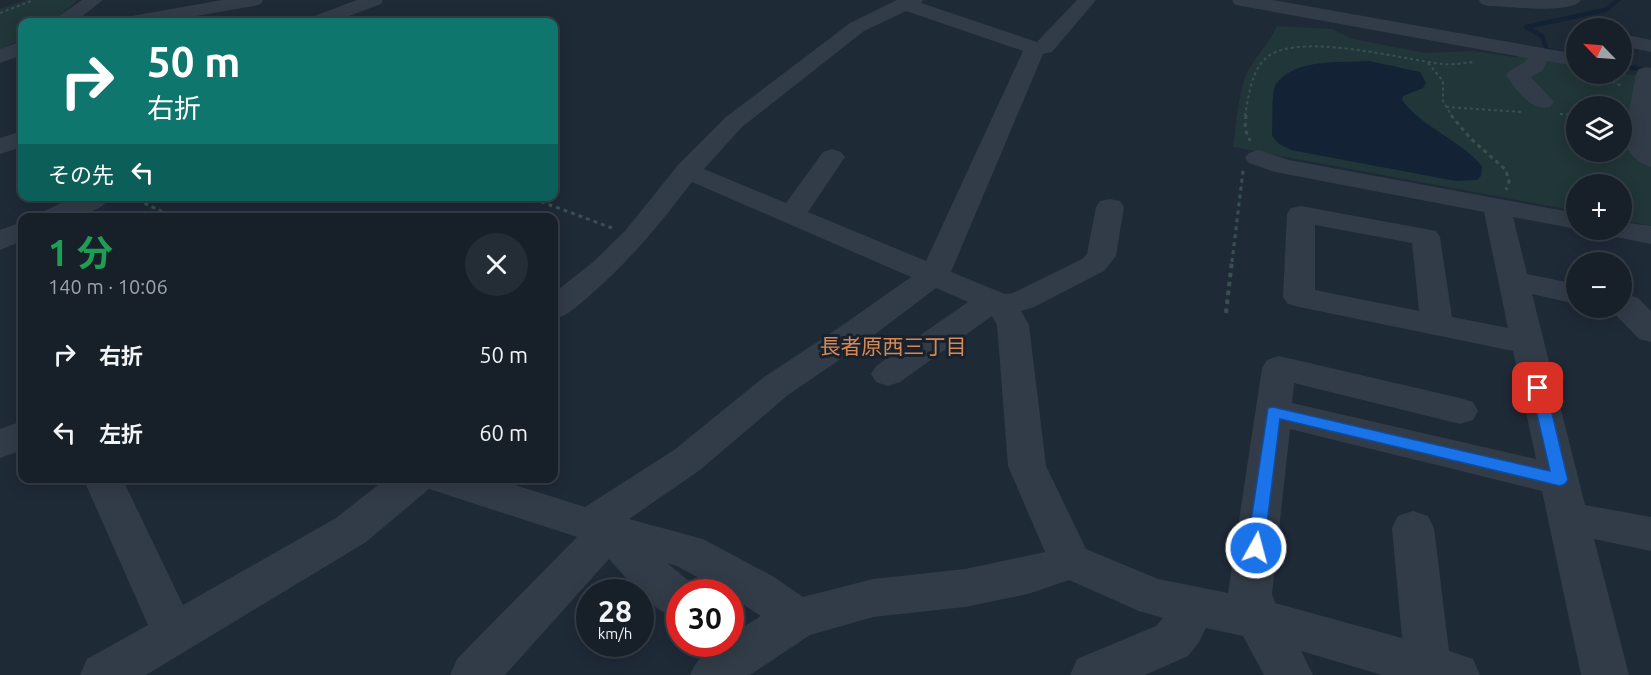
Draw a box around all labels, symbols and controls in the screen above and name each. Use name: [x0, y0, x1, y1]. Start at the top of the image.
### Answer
north arrow: [1566, 18, 1632, 84]
map controls: [1566, 18, 1632, 318]
text: 50 m: [147, 38, 241, 85]
icon: right: [48, 42, 126, 120]
text: 右折: [147, 93, 201, 123]
button: layers: [1566, 96, 1632, 162]
icon: left: [126, 156, 159, 189]
text: その先: [48, 162, 114, 187]
button: +: [1566, 174, 1632, 240]
text: 1 分: [48, 232, 113, 273]
button: close: [465, 233, 528, 296]
button: −: [1566, 252, 1632, 318]
text: 140 m · 10:06: [48, 275, 168, 298]
district label: 長者原西三丁目: [820, 334, 967, 358]
icon: right: [48, 338, 81, 371]
text: 50 m: [479, 342, 528, 367]
text: 右折: [99, 343, 143, 368]
pin: [1512, 362, 1563, 413]
icon: arrive: [1521, 371, 1554, 404]
icon: left: [48, 416, 81, 449]
text: 60 m: [479, 420, 528, 445]
text: 左折: [99, 421, 143, 446]
position arrow: [1224, 516, 1288, 580]
speed limit sign: 30: [666, 579, 744, 657]
text: 28: [598, 594, 632, 628]
text: km/h: [598, 625, 632, 642]

